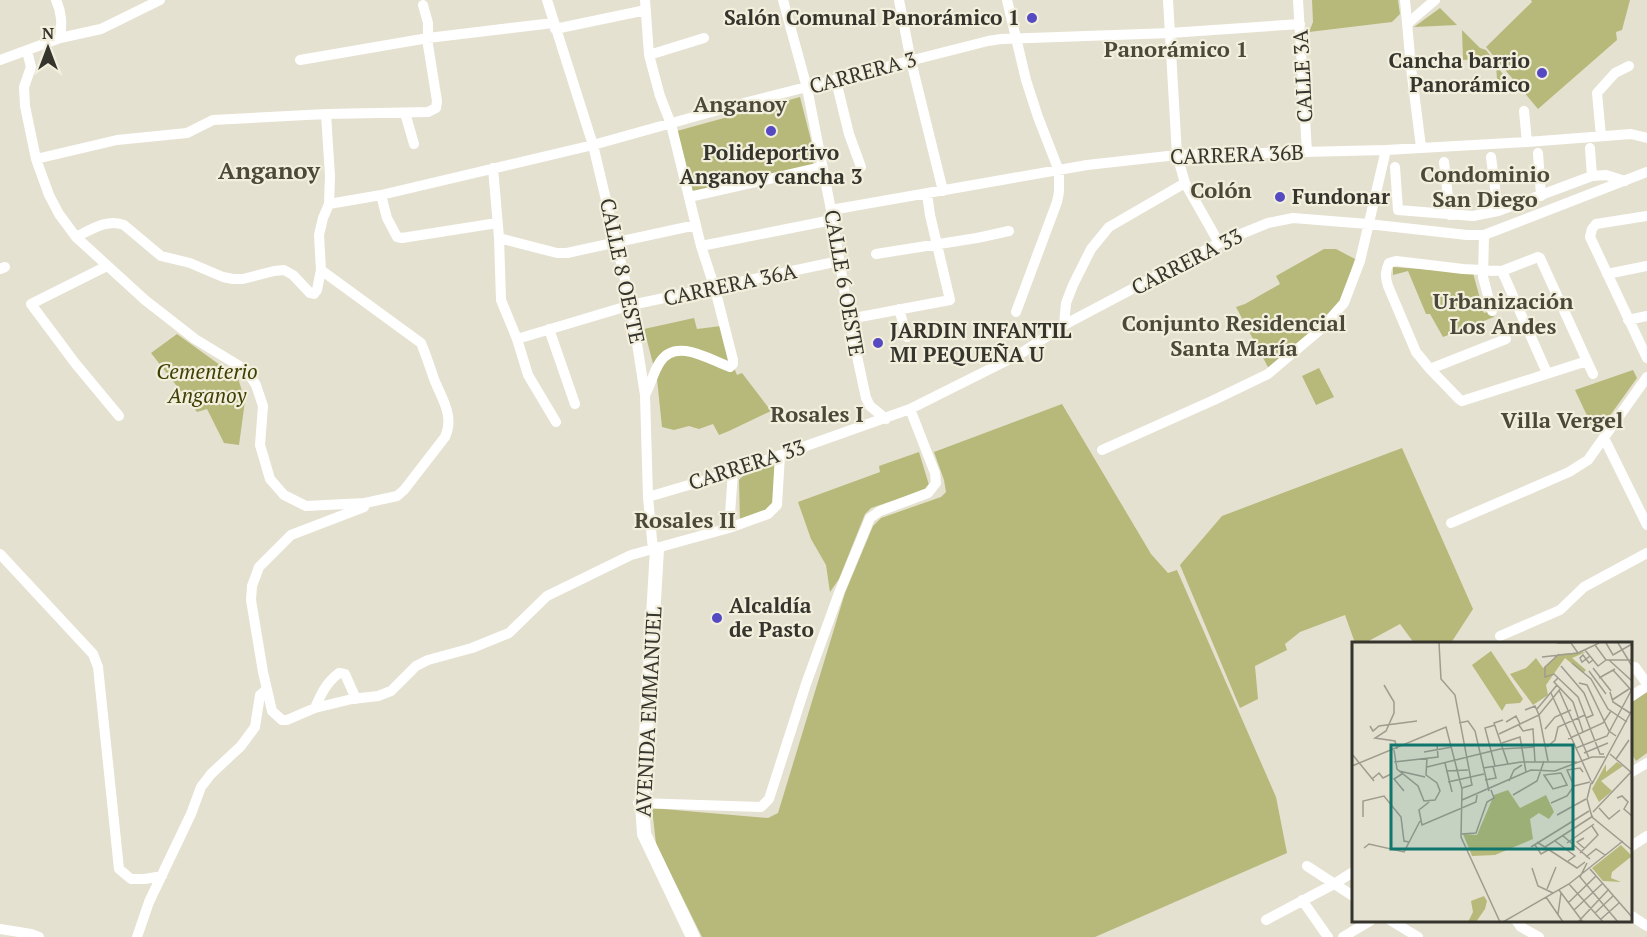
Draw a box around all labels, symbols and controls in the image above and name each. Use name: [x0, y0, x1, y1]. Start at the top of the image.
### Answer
place label: Salón Comunal Panorámico 1: [724, 3, 1020, 31]
marker: Salón Comunal Panorámico 1: [1025, 11, 1039, 25]
north arrow: [18, 18, 78, 78]
text: N: [42, 22, 54, 44]
street label: CALLE 3A: [1286, 28, 1318, 123]
district label: Panorámico 1: [1104, 34, 1248, 63]
street label: CARRERA 3: [806, 44, 919, 100]
place label: Cancha barrio Panorámico: [1389, 46, 1530, 98]
marker: Cancha barrio Panorámico: [1535, 66, 1549, 80]
district label: Anganoy: [693, 89, 787, 118]
marker: Polideportivo Anganoy cancha 3: [764, 124, 778, 138]
place label: Polideportivo Anganoy cancha 3: [679, 138, 863, 190]
street label: CARRERA 36B: [1169, 138, 1304, 170]
district label: Anganoy: [218, 154, 321, 186]
district label: Condominio San Diego: [1420, 159, 1550, 213]
district label: Colón: [1190, 175, 1252, 204]
place label: Fundonar: [1292, 182, 1390, 210]
marker: Fundonar: [1273, 190, 1287, 204]
street label: CALLE 8 OESTE: [594, 195, 652, 346]
street label: CALLE 6 OESTE: [818, 207, 872, 358]
street label: CARRERA 33: [1126, 221, 1247, 301]
street label: CARRERA 36A: [661, 256, 800, 312]
district label: Urbanización Los Andes: [1433, 286, 1573, 340]
district label: Conjunto Residencial Santa María: [1122, 308, 1346, 362]
place label: JARDIN INFANTIL MI PEQUEÑA U: [890, 316, 1072, 368]
marker: JARDIN INFANTIL MI PEQUEÑA U: [871, 336, 885, 350]
park label: Cementerio Anganoy: [156, 357, 258, 409]
district label: Rosales I: [770, 399, 864, 428]
district label: Villa Vergel: [1501, 405, 1623, 434]
street label: CARRERA 33: [685, 432, 809, 496]
district label: Rosales II: [634, 505, 736, 534]
place label: Alcaldía de Pasto: [729, 591, 814, 643]
street label: AVENIDA EMMANUEL: [629, 606, 668, 818]
marker: Alcaldía de Pasto: [710, 611, 724, 625]
inset map: [1352, 642, 1632, 922]

